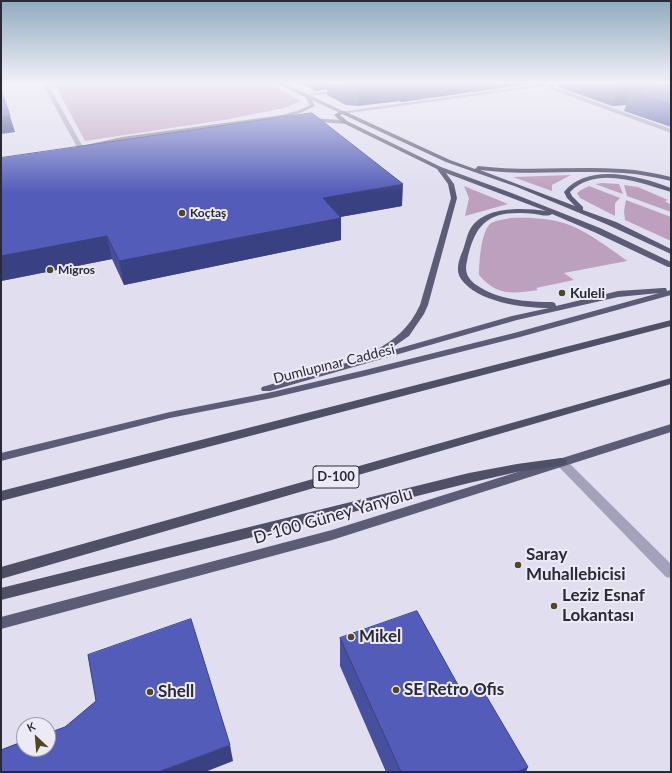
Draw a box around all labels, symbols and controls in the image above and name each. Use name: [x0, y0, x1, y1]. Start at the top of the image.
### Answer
place label: Koçtaş: [190, 206, 226, 220]
marker: Koçtaş: [177, 208, 187, 218]
place label: Migros: [58, 263, 95, 277]
marker: Migros: [45, 265, 55, 275]
place label: Kuleli: [570, 285, 605, 301]
marker: Kuleli: [557, 288, 567, 298]
street label: Dumlupınar Caddesi: [272, 341, 396, 387]
road number: D-100: [313, 466, 359, 488]
street label: D-100 Güney Yanyolu: [251, 484, 415, 548]
place label: Saray Muhallebicisi: [526, 545, 626, 585]
marker: Saray Muhallebicisi: [513, 560, 523, 570]
place label: Leziz Esnaf Lokantası: [562, 586, 645, 626]
marker: Leziz Esnaf Lokantası: [549, 601, 559, 611]
place label: Mikel: [359, 627, 401, 647]
marker: Mikel: [346, 632, 356, 642]
place label: SE Retro Ofis: [404, 680, 504, 700]
place label: Shell: [158, 682, 194, 702]
marker: SE Retro Ofis: [391, 685, 401, 695]
marker: Shell: [145, 687, 155, 697]
north arrow: [16, 717, 56, 757]
text: K: [25, 719, 37, 734]

